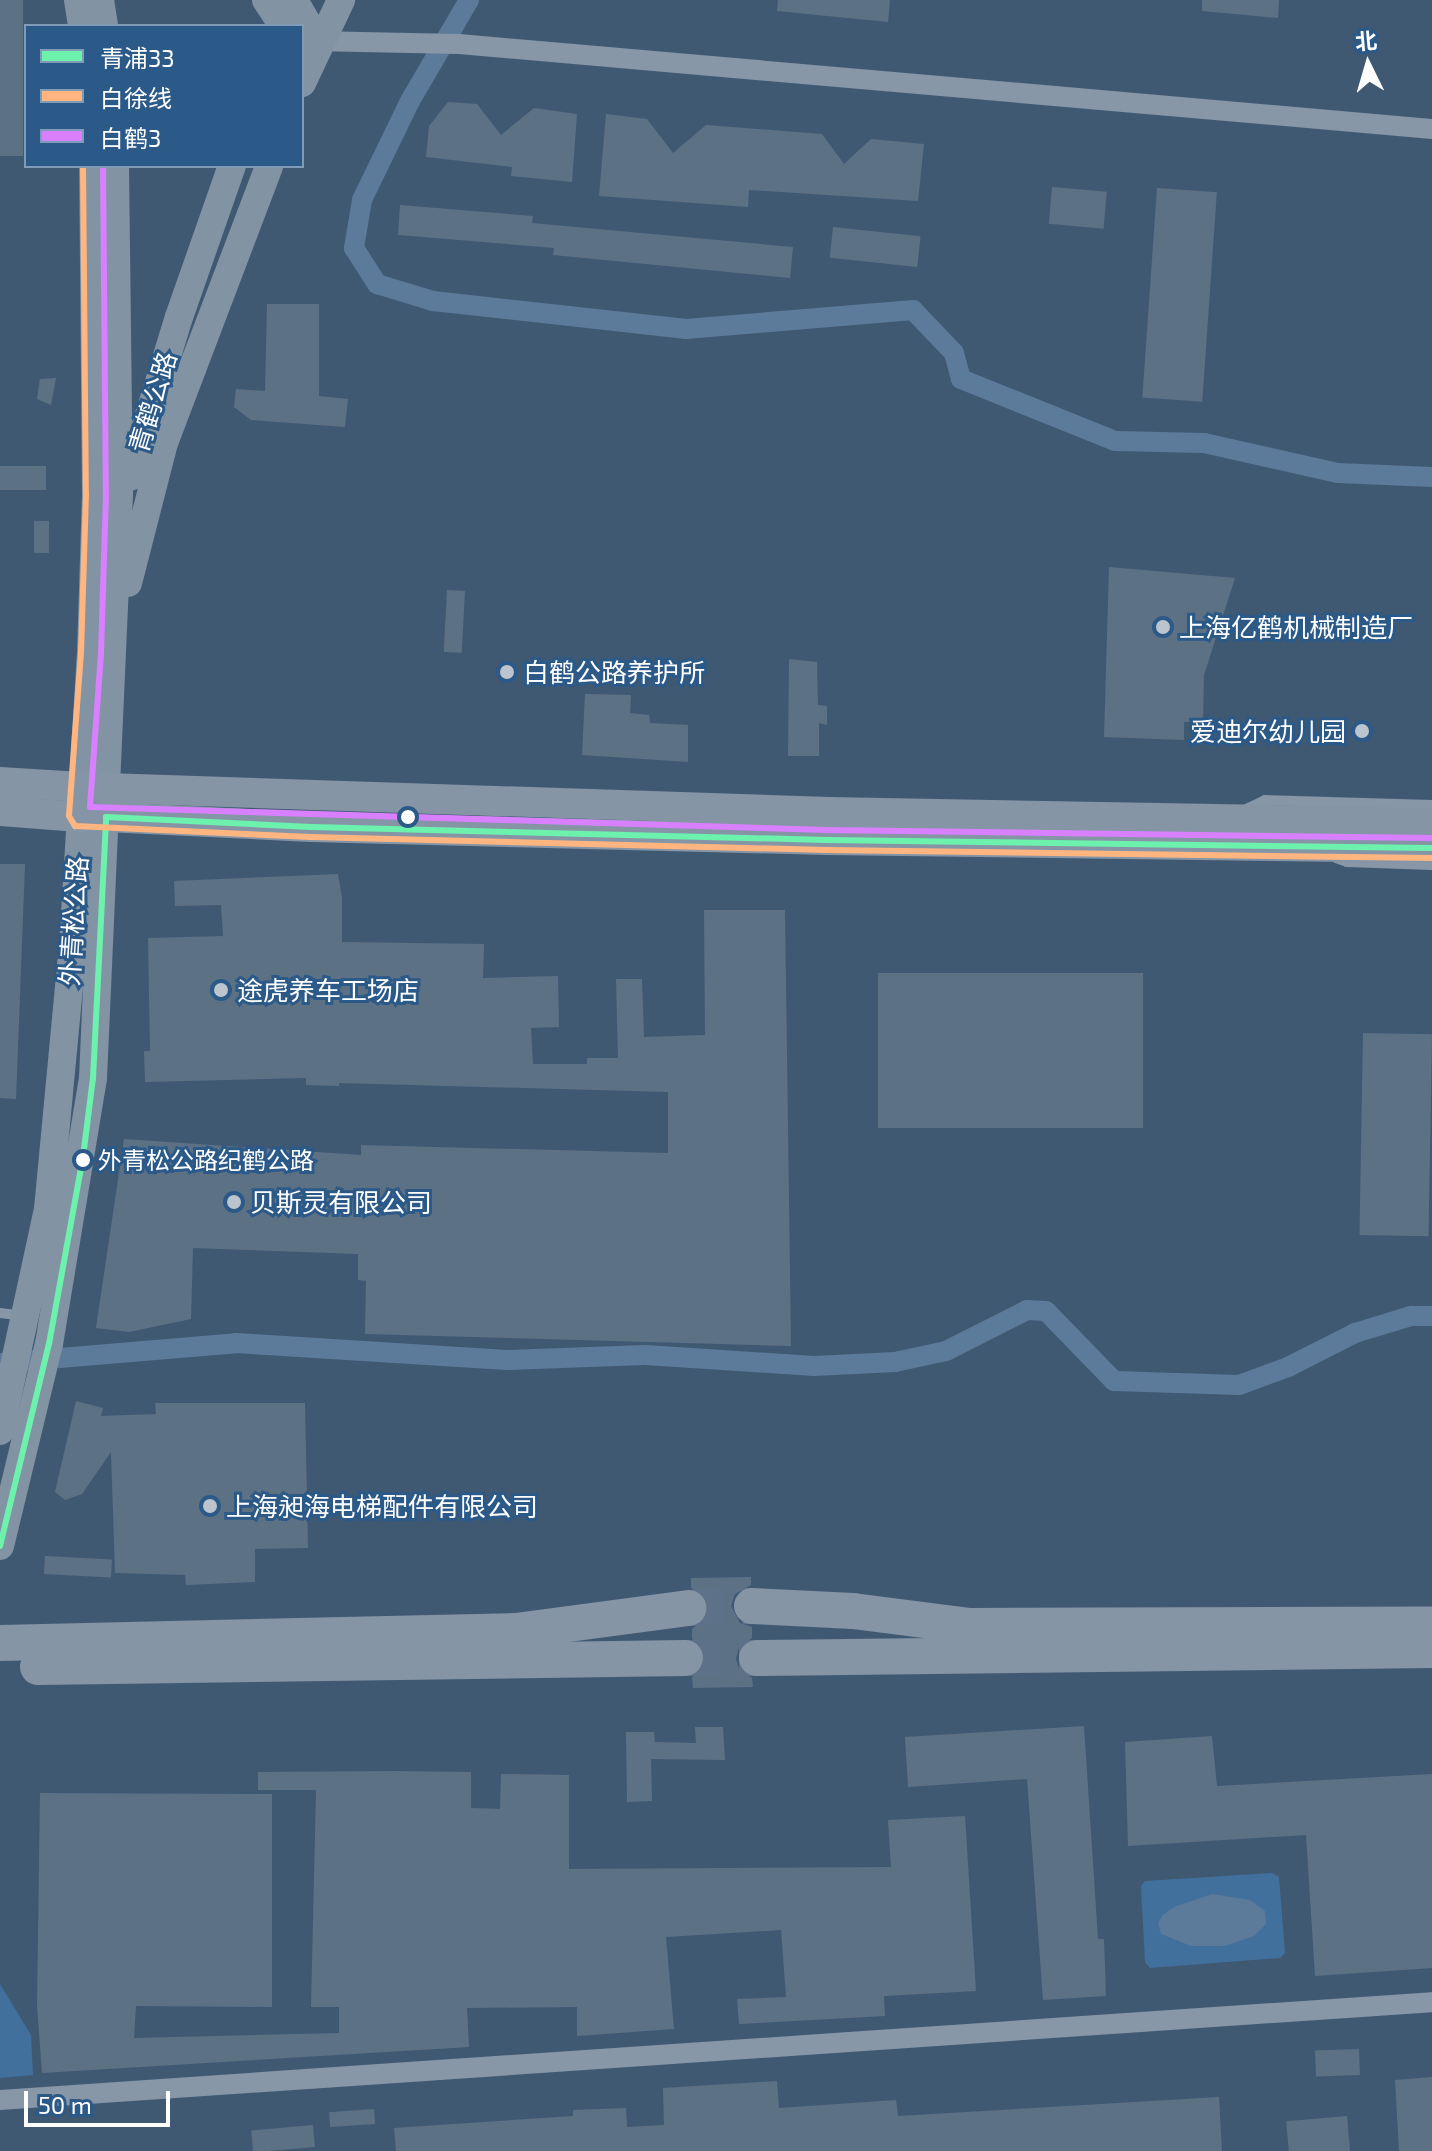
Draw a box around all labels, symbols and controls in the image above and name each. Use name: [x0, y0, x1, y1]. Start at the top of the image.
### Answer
legend: [24, 24, 304, 168]
north arrow: [1328, 24, 1408, 104]
text: 北: [1354, 26, 1378, 54]
text: 青浦33: [100, 43, 175, 72]
text: 白徐线: [100, 83, 172, 112]
text: 白鹤3: [100, 123, 161, 152]
street label: 青鹤公路: [122, 348, 182, 456]
place label: 上海亿鹤机械制造厂: [1179, 611, 1413, 643]
marker: 上海亿鹤机械制造厂: [1154, 618, 1172, 636]
place label: 白鹤公路养护所: [523, 656, 705, 688]
marker: 白鹤公路养护所: [498, 663, 516, 681]
place label: 爱迪尔幼儿园: [1190, 715, 1346, 747]
marker: 爱迪尔幼儿园: [1353, 722, 1371, 740]
unlabelled marker: [400, 809, 416, 825]
street label: 外青松公路: [53, 855, 93, 987]
place label: 途虎养车工场店: [237, 974, 419, 1006]
marker: 途虎养车工场店: [212, 981, 230, 999]
place label: 外青松公路纪鹤公路: [98, 1146, 314, 1174]
marker: 外青松公路纪鹤公路: [75, 1152, 91, 1168]
place label: 贝斯灵有限公司: [250, 1186, 432, 1218]
marker: 贝斯灵有限公司: [225, 1193, 243, 1211]
place label: 上海昶海电梯配件有限公司: [226, 1490, 538, 1522]
marker: 上海昶海电梯配件有限公司: [201, 1497, 219, 1515]
scale bar: [28, 2075, 174, 2125]
text: 50 m: [38, 2090, 92, 2119]

